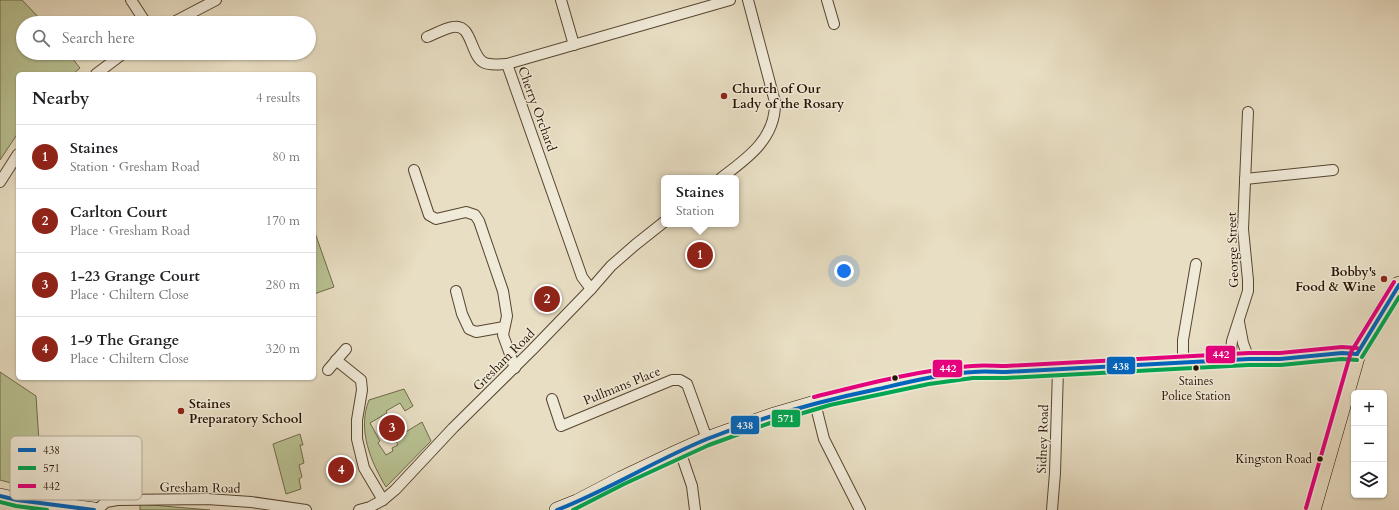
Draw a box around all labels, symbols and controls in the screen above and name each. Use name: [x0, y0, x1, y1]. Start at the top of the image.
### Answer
search box: [16, 16, 316, 60]
icon: search: [30, 27, 52, 49]
text: Search here: [62, 28, 135, 48]
street label: Cherry Orchard: [513, 64, 561, 154]
place label: Church of Our Lady of the Rosary: [732, 80, 845, 113]
text: Nearby: [32, 87, 89, 110]
text: 4 results: [256, 89, 300, 107]
marker: Church of Our Lady of the Rosary: [719, 91, 729, 101]
text: Staines: [70, 138, 118, 158]
text: 1: [42, 148, 48, 166]
text: 80 m: [272, 148, 300, 166]
text: Station · Gresham Road: [70, 158, 200, 176]
popup: [661, 175, 739, 227]
text: Staines: [676, 182, 724, 202]
text: Carlton Court: [70, 202, 167, 222]
text: Station: [676, 202, 714, 220]
text: 2: [42, 212, 48, 230]
text: 170 m: [266, 212, 300, 230]
street label: George Street: [1223, 212, 1243, 288]
text: Place · Gresham Road: [70, 222, 190, 240]
pin: 1: [687, 240, 713, 270]
your location: [834, 261, 854, 281]
place label: Bobby's Food & Wine: [1295, 263, 1376, 296]
text: 1-23 Grange Court: [70, 266, 200, 286]
marker: Bobby's Food & Wine: [1379, 274, 1389, 284]
text: 3: [42, 276, 48, 294]
text: 280 m: [266, 276, 300, 294]
pin: 2: [534, 284, 560, 314]
text: Place · Chiltern Close: [70, 286, 189, 304]
street label: Gresham Road: [469, 325, 539, 395]
text: 1-9 The Grange: [70, 330, 179, 350]
text: 4: [42, 340, 48, 358]
text: 320 m: [266, 340, 300, 358]
line badge: 442: [1205, 345, 1236, 364]
text: 442: [1213, 347, 1230, 362]
text: Place · Chiltern Close: [70, 350, 189, 368]
line badge: 438: [1106, 356, 1136, 375]
line badge: 442: [932, 359, 963, 378]
text: 438: [1113, 359, 1129, 374]
text: 442: [940, 361, 957, 376]
street label: Pullmans Place: [581, 362, 663, 410]
marker: Staines Police Station: [1191, 363, 1201, 373]
unlabelled marker: [890, 373, 900, 383]
place label: Staines Police Station: [1161, 373, 1231, 404]
map controls: [1351, 390, 1387, 498]
button: +: [1351, 390, 1387, 426]
place label: Staines Preparatory School: [189, 395, 302, 428]
street label: Sidney Road: [1033, 404, 1053, 474]
marker: Staines Preparatory School: [176, 406, 186, 416]
line badge: 571: [771, 409, 801, 428]
text: 571: [778, 411, 794, 426]
pin: 3: [379, 413, 405, 443]
line badge: 438: [730, 415, 760, 435]
text: 438: [737, 418, 753, 433]
button: −: [1351, 426, 1387, 462]
legend: [10, 436, 142, 500]
text: 438: [43, 443, 60, 458]
place label: Kingston Road: [1235, 451, 1313, 467]
marker: Kingston Road: [1315, 454, 1325, 464]
pin: 4: [328, 455, 354, 485]
text: 571: [43, 461, 60, 476]
button: layers: [1351, 462, 1387, 498]
street label: Gresham Road: [159, 478, 241, 498]
text: 442: [43, 479, 60, 494]

